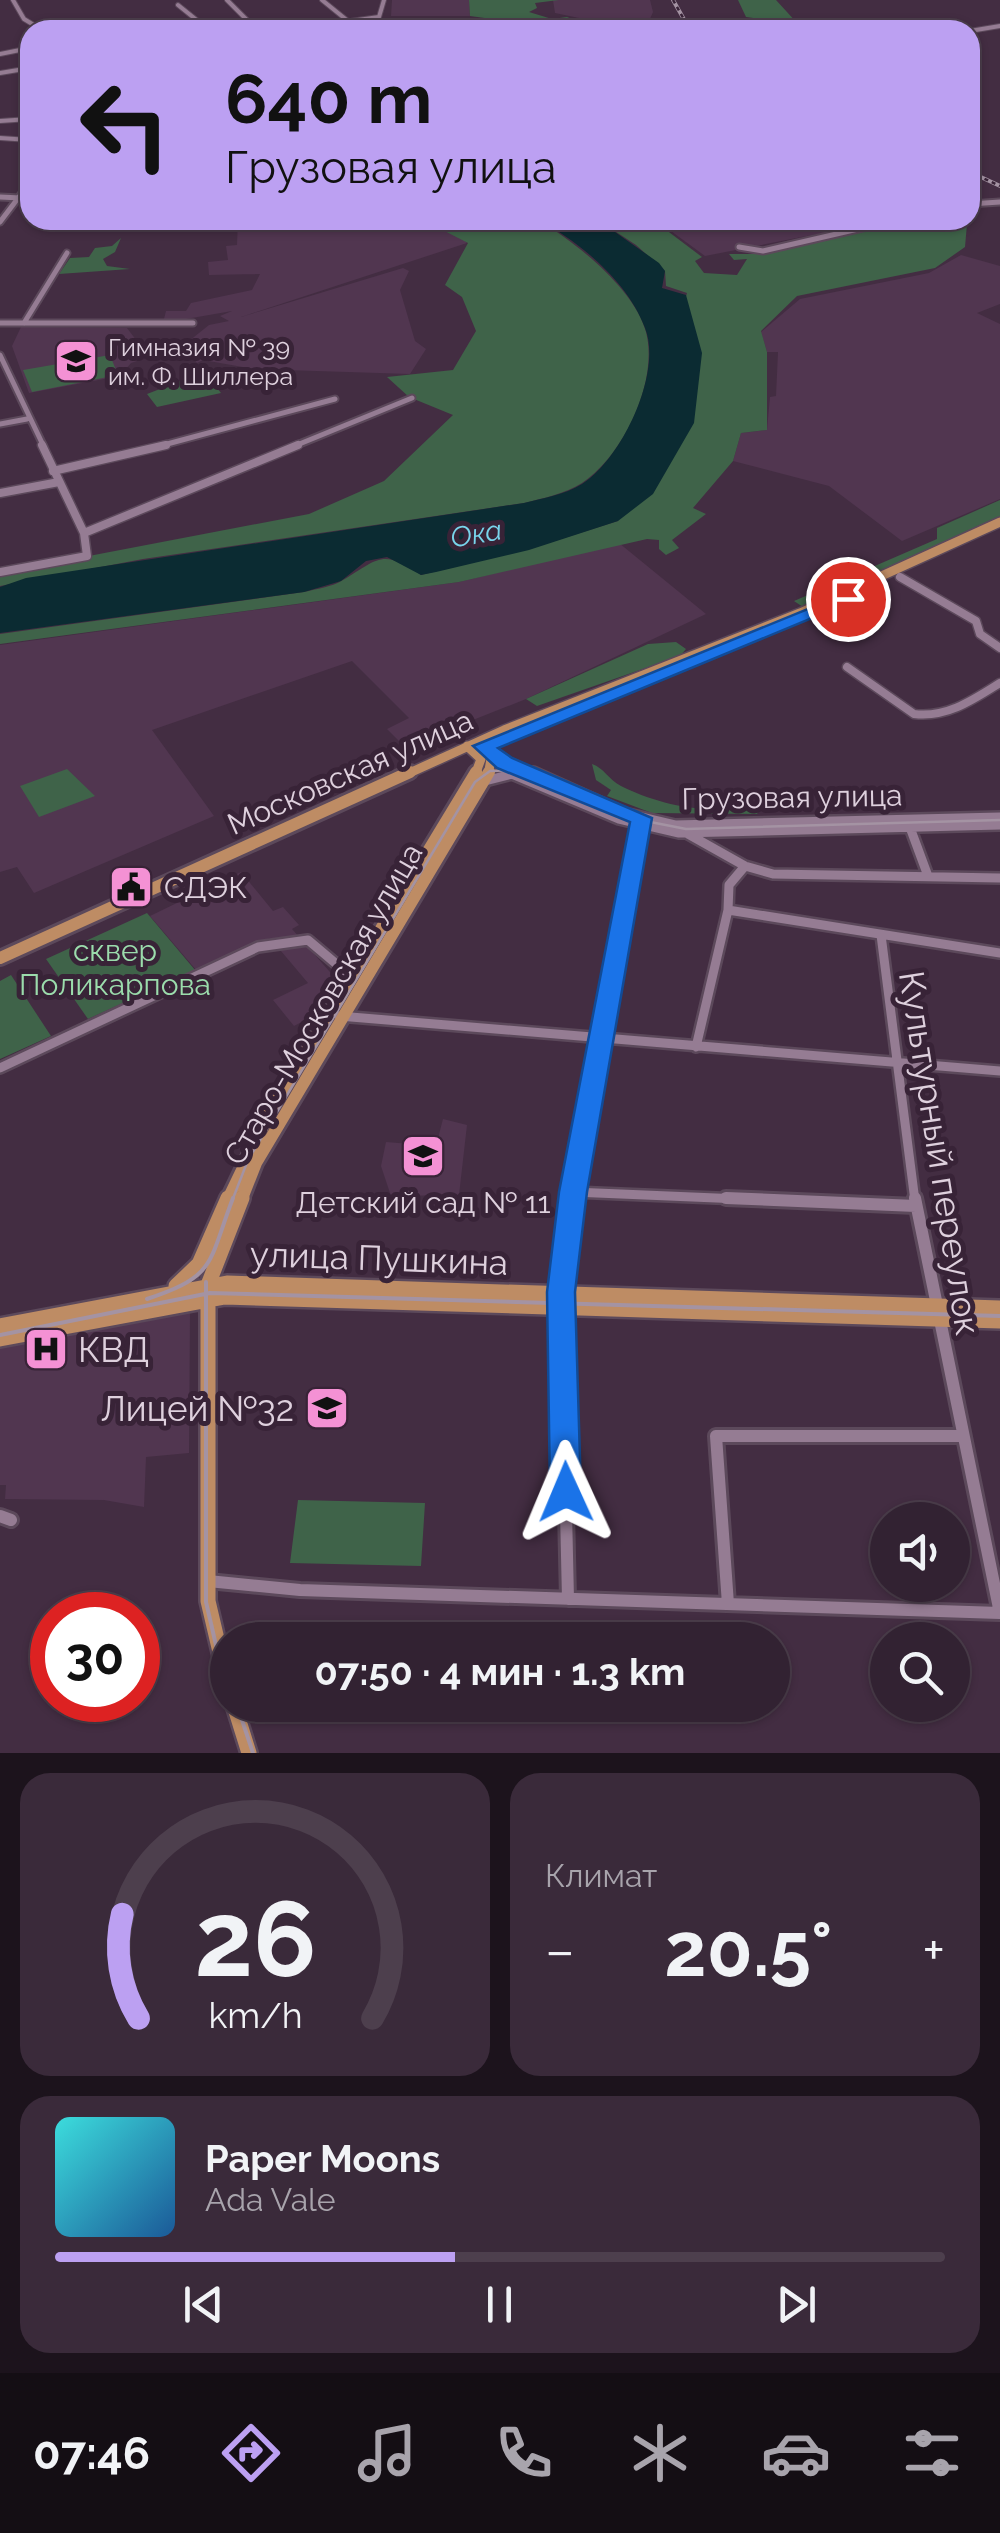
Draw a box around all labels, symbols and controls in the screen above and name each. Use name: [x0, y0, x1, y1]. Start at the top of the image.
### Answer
text: 640 m: [225, 57, 432, 139]
icon: left: [60, 60, 190, 190]
text: Грузовая улица: [225, 141, 557, 194]
place label: Гимназия № 39 им. Ф. Шиллера: [108, 332, 293, 391]
school or university icon: Гимназия № 39 им. Ф. Шиллера: [53, 338, 99, 384]
water label: Ока: [448, 513, 504, 555]
pin: [806, 557, 891, 642]
icon: arrive: [821, 572, 876, 627]
street label: Московская улица: [222, 702, 478, 842]
street label: Грузовая улица: [681, 778, 903, 816]
street label: Старо-Московская улица: [217, 837, 429, 1171]
public building icon: СДЭК: [108, 864, 154, 910]
place label: СДЭК: [164, 870, 247, 905]
park label: сквер Поликарпова: [19, 933, 211, 1002]
street label: Культурный переулок: [891, 968, 989, 1338]
school or university icon: Детский сад № 11: [400, 1133, 446, 1179]
place label: Детский сад № 11: [295, 1185, 551, 1220]
street label: улица Пушкина: [249, 1233, 509, 1283]
hospital icon: КВД: [23, 1326, 69, 1372]
place label: КВД: [78, 1329, 149, 1370]
school or university icon: Лицей №32: [304, 1385, 350, 1431]
place label: Лицей №32: [100, 1388, 294, 1429]
position arrow: [514, 1440, 618, 1544]
map controls: [870, 1502, 970, 1722]
button: sound: [870, 1502, 970, 1602]
speed limit sign: 30: [30, 1592, 160, 1722]
button: search: [870, 1622, 970, 1722]
text: 07:50 · 4 мин · 1.3 km: [315, 1649, 686, 1694]
text: Климат: [545, 1857, 657, 1894]
text: 26: [194, 1878, 316, 2000]
text: 20.5°: [664, 1905, 832, 1994]
text: −: [545, 1918, 575, 1983]
text: +: [922, 1918, 945, 1983]
text: km/h: [208, 1994, 302, 2036]
text: Paper Moons: [205, 2136, 440, 2181]
text: Ada Vale: [205, 2181, 336, 2218]
icon: previous: [176, 2277, 231, 2332]
icon: pause: [472, 2277, 527, 2332]
icon: next: [769, 2277, 824, 2332]
icon: directions: [216, 2418, 286, 2488]
icon: music: [352, 2418, 422, 2488]
icon: phone: [489, 2418, 559, 2488]
icon: climate: [625, 2418, 695, 2488]
icon: car: [761, 2418, 831, 2488]
icon: filters: [897, 2418, 967, 2488]
text: 07:46: [33, 2427, 150, 2480]

